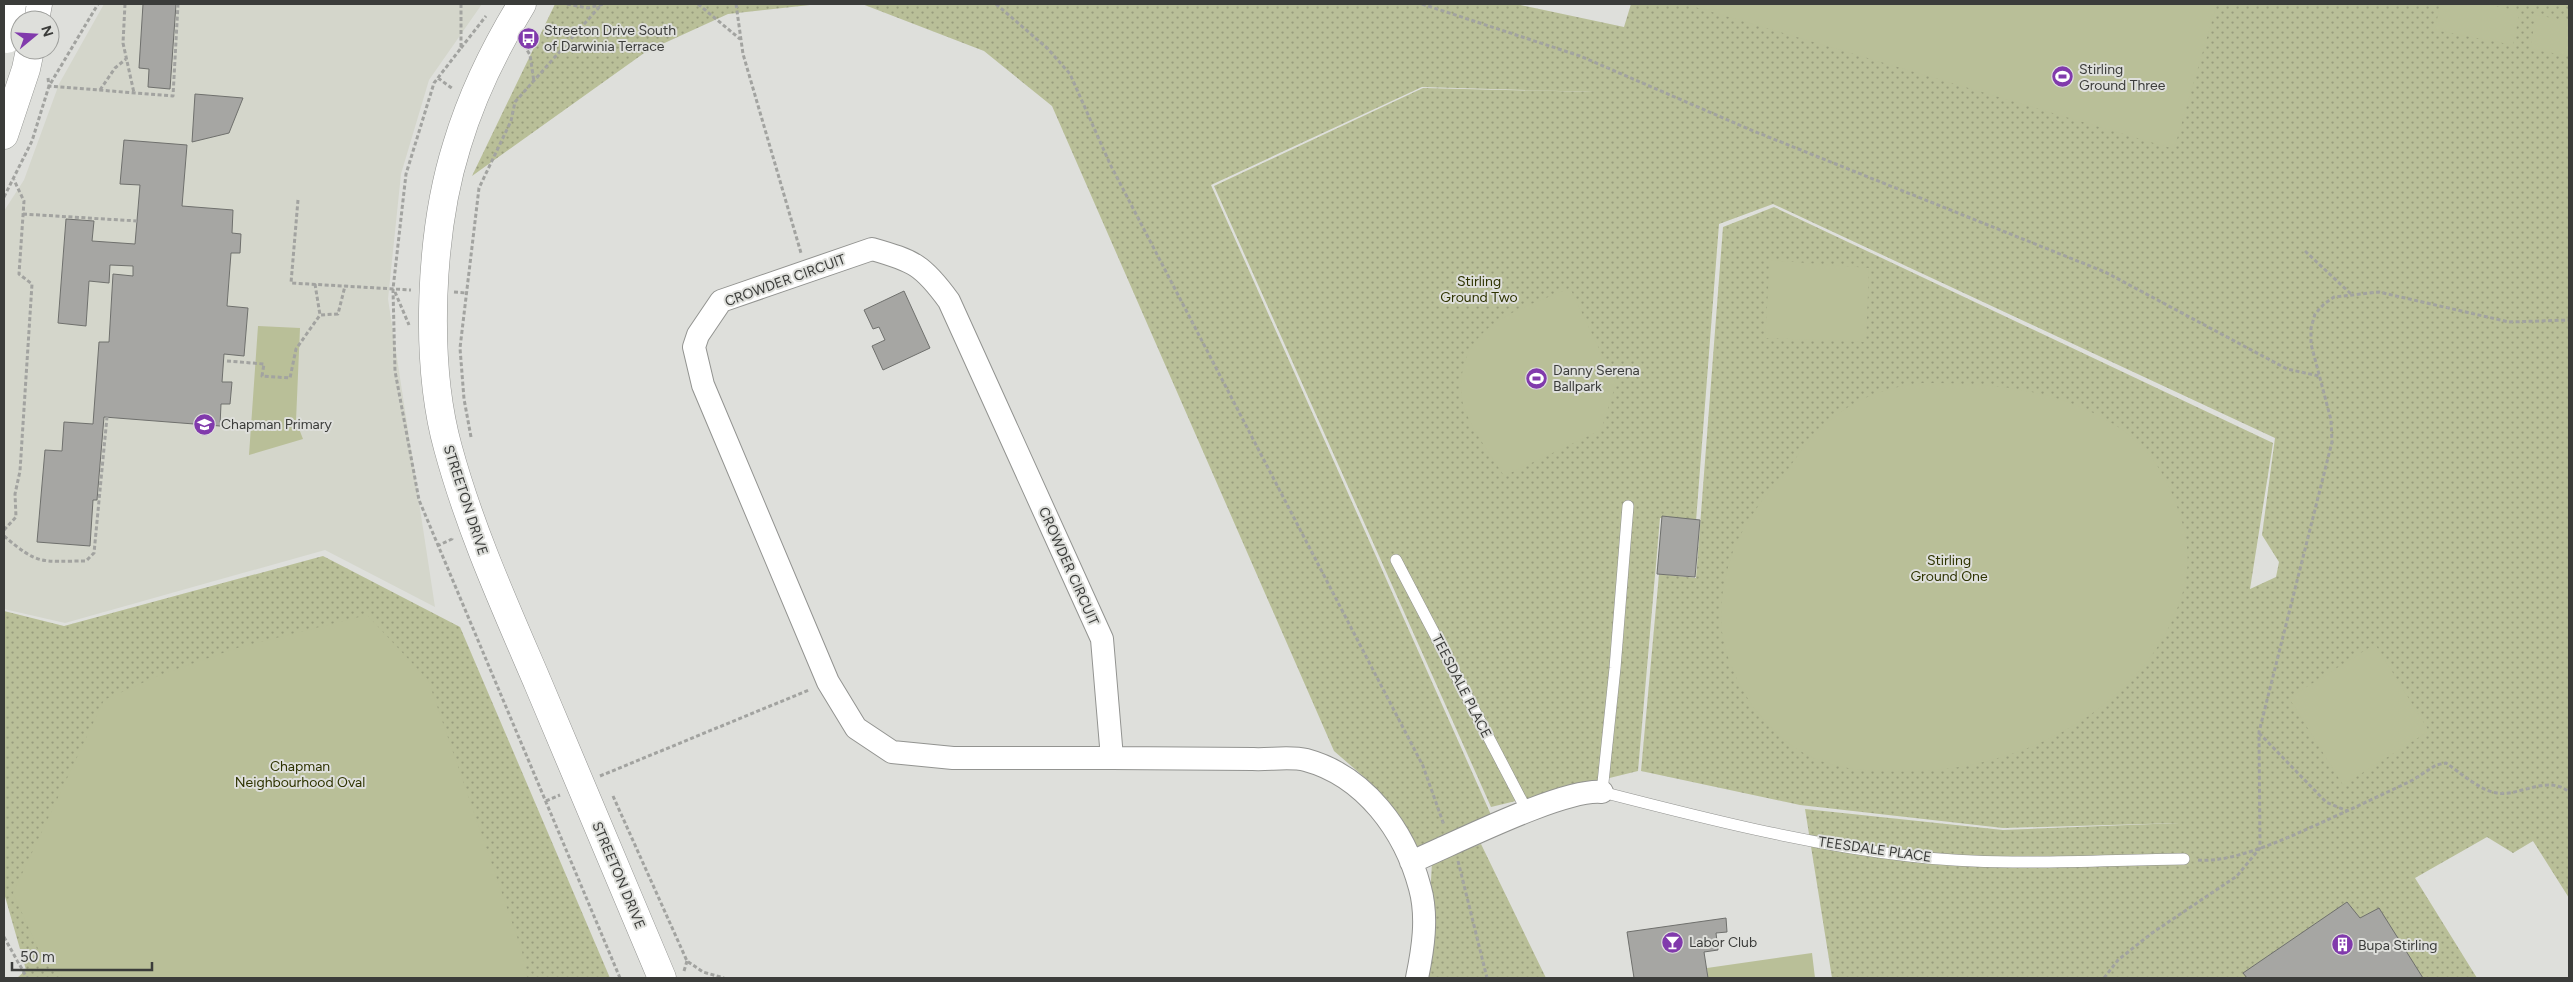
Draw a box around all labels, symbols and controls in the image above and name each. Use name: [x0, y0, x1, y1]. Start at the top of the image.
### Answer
north arrow: [10, 10, 60, 60]
place label: Streeton Drive South of Darwinia Terrace: [544, 22, 676, 55]
text: N: [37, 23, 57, 39]
bus stop icon: Streeton Drive South of Darwinia Terrace: [516, 26, 540, 50]
place label: Stirling Ground Three: [2079, 61, 2166, 94]
sports icon: Stirling Ground Three: [2051, 65, 2075, 89]
street label: CROWDER CIRCUIT: [722, 251, 848, 310]
park label: Stirling Ground Two: [1440, 273, 1518, 306]
place label: Danny Serena Ballpark: [1553, 362, 1640, 395]
sports icon: Danny Serena Ballpark: [1525, 366, 1549, 390]
school or university icon: Chapman Primary: [193, 412, 217, 436]
place label: Chapman Primary: [221, 416, 332, 433]
street label: STREETON DRIVE: [440, 443, 491, 557]
street label: CROWDER CIRCUIT: [1035, 505, 1102, 628]
park label: Stirling Ground One: [1910, 552, 1988, 585]
street label: TEESDALE PLACE: [1428, 632, 1495, 741]
park label: Chapman Neighbourhood Oval: [235, 758, 365, 791]
street label: STREETON DRIVE: [588, 819, 649, 931]
street label: TEESDALE PLACE: [1817, 833, 1933, 866]
bar icon: Labor Club: [1661, 930, 1685, 954]
building icon: Bupa Stirling: [2330, 933, 2354, 957]
place label: Labor Club: [1689, 934, 1757, 951]
place label: Bupa Stirling: [2358, 937, 2437, 954]
scale bar: [12, 940, 152, 972]
text: 50 m: [20, 948, 55, 966]

